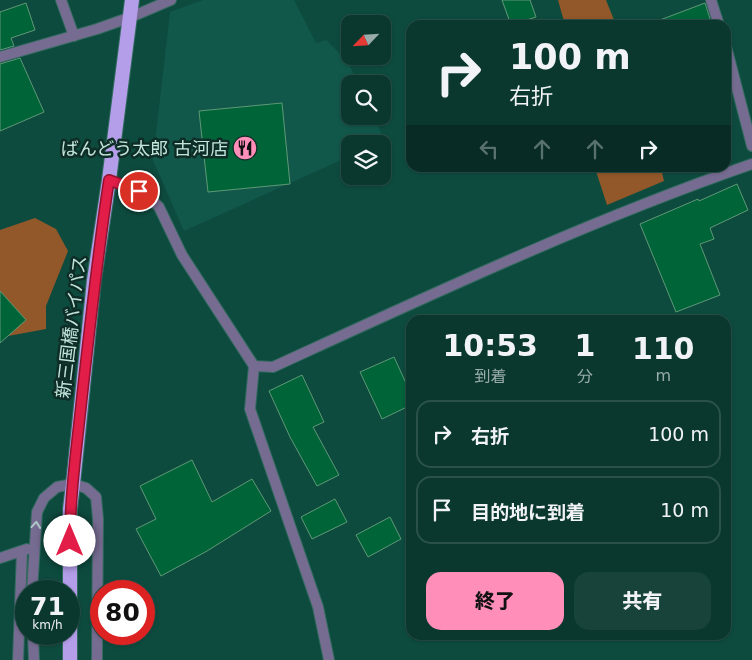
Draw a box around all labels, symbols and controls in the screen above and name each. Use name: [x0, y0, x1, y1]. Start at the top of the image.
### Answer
north arrow: [341, 15, 391, 65]
map controls: [341, 15, 391, 185]
text: 100 m: [509, 37, 631, 77]
icon: right: [426, 40, 491, 105]
button: search: [341, 75, 391, 125]
text: 右折: [509, 84, 553, 109]
restaurant icon: ばんどう太郎 古河店: [232, 135, 258, 161]
button: layers: [341, 135, 391, 185]
icon: left: [475, 135, 503, 163]
icon: ahead: [528, 135, 556, 163]
icon: ahead: [581, 135, 609, 163]
icon: right: [634, 135, 662, 163]
place label: ばんどう太郎 古河店: [61, 138, 228, 159]
pin: [118, 170, 160, 212]
icon: arrive: [125, 177, 153, 205]
street label: 新三国橋バイパス: [52, 254, 90, 400]
text: 10:53: [443, 328, 538, 363]
text: 1: [575, 328, 595, 363]
text: 110: [632, 331, 695, 366]
text: m: [655, 366, 671, 385]
text: 到着: [474, 367, 506, 386]
text: 分: [577, 367, 593, 386]
icon: right: [428, 420, 456, 448]
text: 100 m: [648, 423, 709, 445]
text: 右折: [471, 425, 509, 447]
icon: arrive: [428, 496, 456, 524]
text: 10 m: [660, 499, 709, 521]
text: 目的地に到着: [471, 501, 585, 523]
position arrow: [43, 514, 95, 566]
one-way arrow: [30, 521, 41, 529]
button: 終了: [426, 572, 564, 630]
button: 共有: [574, 572, 711, 630]
speed limit sign: 80: [90, 580, 155, 645]
text: 71: [30, 592, 65, 621]
text: km/h: [32, 618, 63, 632]

